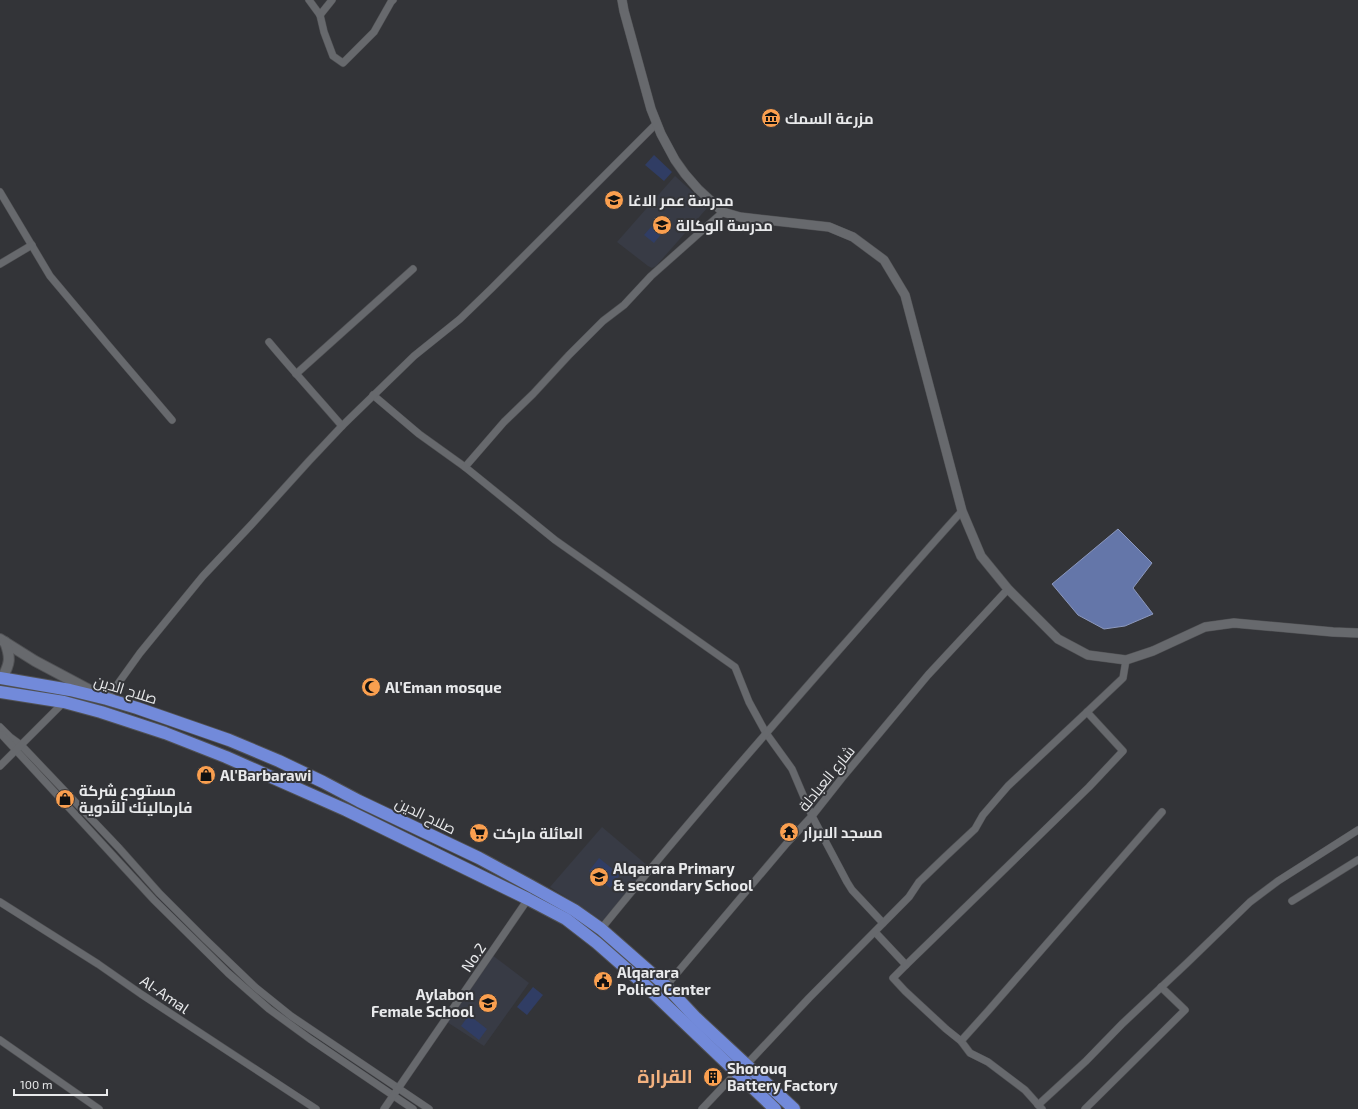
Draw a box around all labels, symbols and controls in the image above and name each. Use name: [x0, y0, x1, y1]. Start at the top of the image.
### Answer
museum icon: مزرعة السمك: [760, 107, 782, 129]
place label: مزرعة السمك: [785, 109, 874, 128]
school or university icon: مدرسة عمر الاغا: [603, 189, 625, 211]
place label: مدرسة عمر الاغا: [628, 191, 734, 210]
school or university icon: مدرسة الوكالة: [651, 214, 673, 236]
place label: مدرسة الوكالة: [676, 216, 773, 235]
street label: صلاح الدين: [91, 671, 160, 710]
mosque icon: Al'Eman mosque: [360, 676, 382, 698]
place label: Al'Eman mosque: [385, 678, 502, 696]
street label: شارع العبادلة: [794, 742, 860, 816]
shop icon: Al'Barbarawi: [195, 764, 217, 786]
place label: Al'Barbarawi: [220, 766, 311, 784]
place label: مستودع شركة فارمالينك للأدوية: [79, 781, 193, 817]
shop icon: مستودع شركة فارمالينك للأدوية: [54, 788, 76, 810]
street label: صلاح الدين: [391, 793, 459, 840]
temple icon: مسجد الابرار: [778, 821, 800, 843]
supermarket icon: العائلة ماركت: [468, 822, 490, 844]
place label: مسجد الابرار: [802, 823, 883, 842]
place label: العائلة ماركت: [493, 824, 583, 843]
place label: Alqarara Primary & secondary School: [613, 859, 753, 895]
school or university icon: Alqarara Primary & secondary School: [588, 866, 610, 888]
street label: No.2: [457, 939, 489, 975]
place label: Alqarara Police Center: [617, 963, 711, 998]
public building icon: Alqarara Police Center: [592, 970, 614, 992]
street label: Al-Amal: [137, 971, 193, 1017]
place label: Aylabon Female School: [371, 985, 474, 1020]
school or university icon: Aylabon Female School: [477, 992, 499, 1014]
place label: Shorouq Battery Factory: [727, 1059, 838, 1095]
district label: القرارة: [637, 1064, 693, 1088]
building icon: Shorouq Battery Factory: [702, 1066, 724, 1088]
scale bar: [14, 1071, 107, 1097]
text: 100 m: [20, 1077, 52, 1091]

